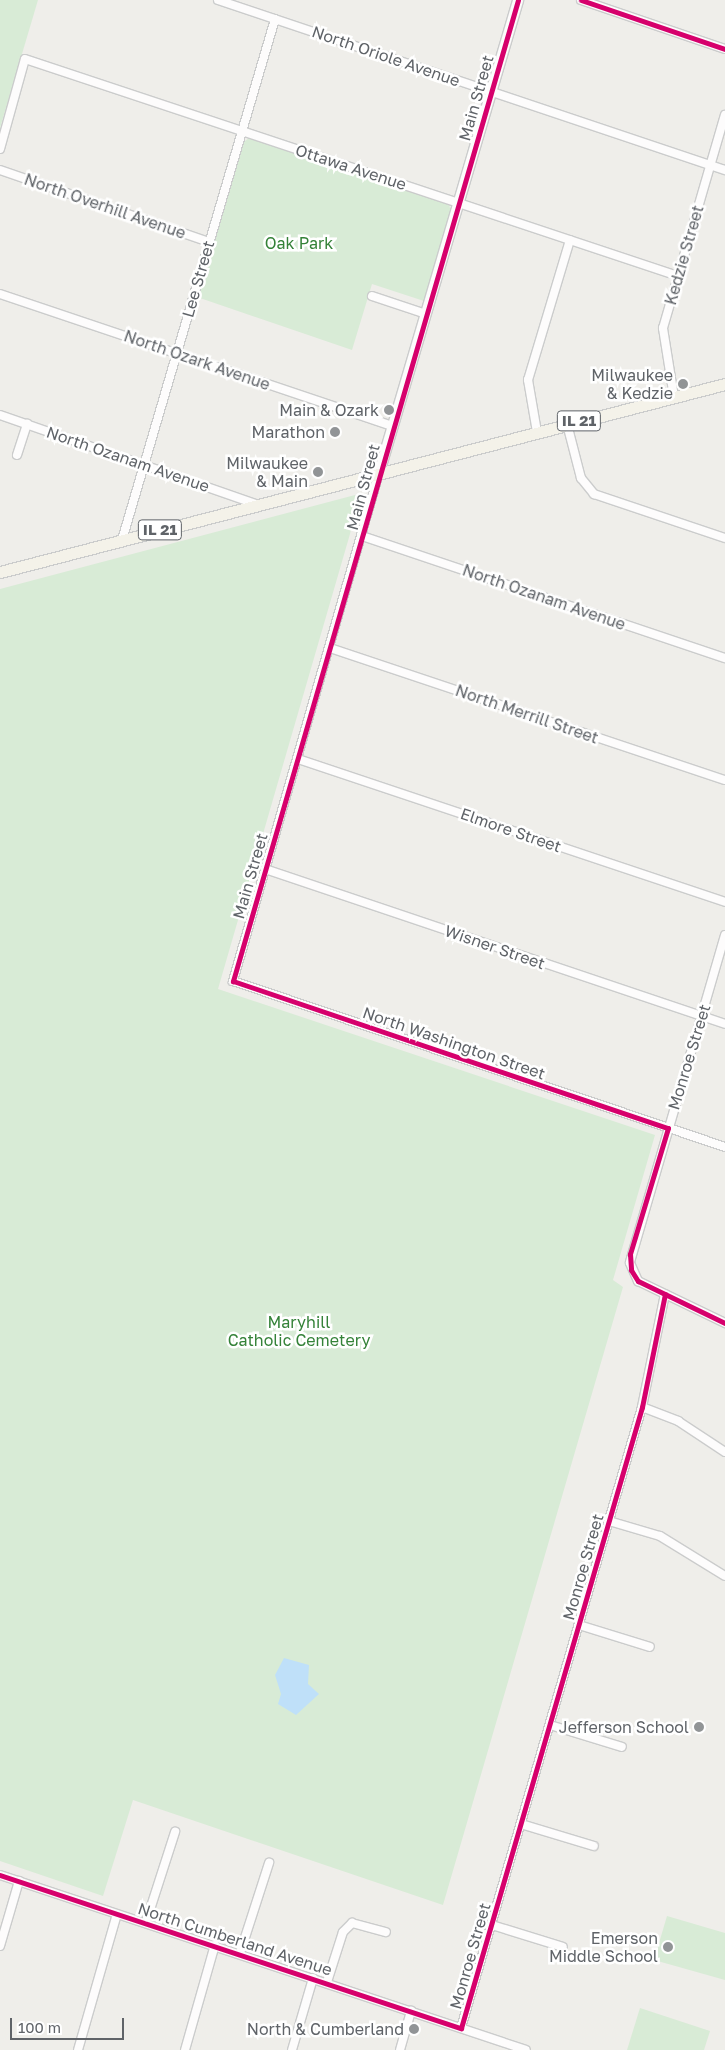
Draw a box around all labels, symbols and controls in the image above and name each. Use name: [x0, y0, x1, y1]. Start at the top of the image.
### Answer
street label: North Oriole Avenue: [309, 22, 463, 90]
street label: Main Street: [455, 53, 497, 143]
street label: Ottawa Avenue: [293, 140, 409, 194]
street label: North Overhill Avenue: [22, 169, 188, 243]
street label: Kedzie Street: [661, 203, 707, 307]
park label: Oak Park: [265, 233, 333, 253]
street label: Lee Street: [178, 238, 218, 320]
street label: North Ozark Avenue: [121, 326, 273, 394]
place label: Milwaukee & Kedzie: [591, 365, 673, 403]
marker: Milwaukee & Kedzie: [677, 378, 689, 390]
place label: Main & Ozark: [279, 400, 379, 420]
marker: Main & Ozark: [383, 404, 395, 416]
road number: IL 21: [556, 408, 602, 434]
street label: North Ozanam Avenue: [44, 422, 212, 496]
place label: Marathon: [252, 422, 325, 442]
marker: Marathon: [329, 426, 341, 438]
street label: Main Street: [342, 442, 384, 532]
place label: Milwaukee & Main: [226, 453, 308, 491]
marker: Milwaukee & Main: [312, 466, 324, 478]
road number: IL 21: [138, 518, 182, 542]
street label: North Ozanam Avenue: [460, 560, 628, 634]
street label: North Merrill Street: [453, 681, 601, 747]
street label: Elmore Street: [458, 804, 564, 856]
street label: Main Street: [229, 831, 271, 921]
street label: Wisner Street: [442, 921, 548, 973]
street label: Monroe Street: [664, 1002, 714, 1112]
street label: North Washington Street: [360, 1003, 548, 1083]
park label: Maryhill Catholic Cemetery: [228, 1312, 370, 1350]
street label: Monroe Street: [559, 1512, 607, 1622]
place label: Jefferson School: [559, 1717, 689, 1737]
marker: Jefferson School: [693, 1721, 705, 1733]
street label: North Cumberland Avenue: [136, 1899, 334, 1979]
street label: Monroe Street: [446, 1901, 494, 2011]
place label: Emerson Middle School: [549, 1928, 658, 1966]
marker: Emerson Middle School: [662, 1941, 674, 1953]
scale bar: [12, 2008, 126, 2040]
text: 100 m: [18, 2018, 61, 2036]
place label: North & Cumberland: [247, 2019, 404, 2039]
marker: North & Cumberland: [408, 2023, 420, 2035]

